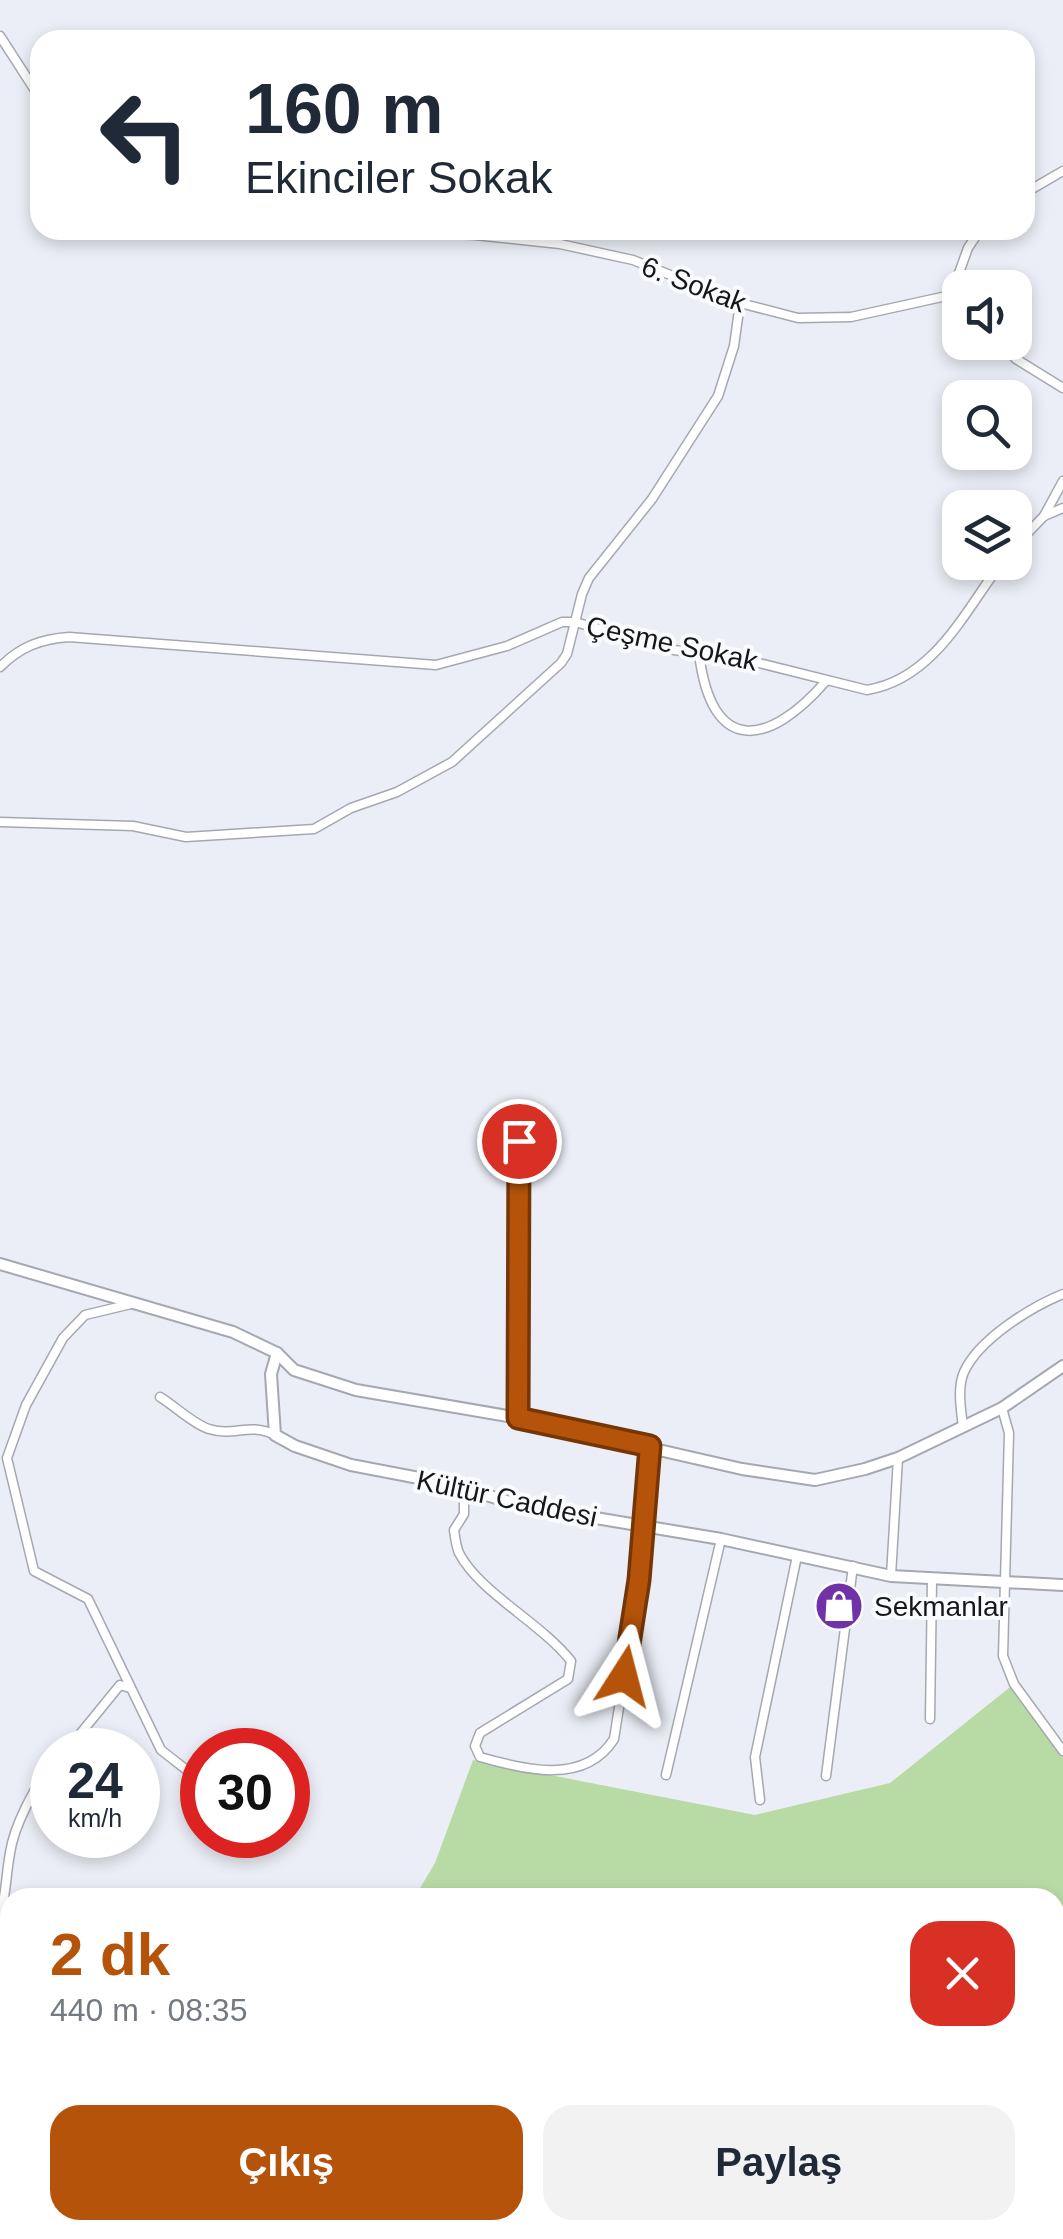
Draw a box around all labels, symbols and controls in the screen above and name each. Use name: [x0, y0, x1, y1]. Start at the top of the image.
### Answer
icon: left: [80, 70, 210, 200]
text: 160 m: [245, 70, 443, 148]
text: Ekinciler Sokak: [245, 152, 553, 203]
street label: 6. Sokak: [637, 250, 751, 319]
map controls: [942, 270, 1032, 580]
button: sound: [942, 270, 1032, 360]
button: search: [942, 380, 1032, 470]
button: layers: [942, 490, 1032, 580]
street label: Çeşme Sokak: [583, 610, 761, 677]
pin: [477, 1099, 562, 1184]
icon: arrive: [492, 1114, 547, 1169]
street label: Kültür Caddesi: [414, 1464, 600, 1533]
shop icon: Sekmanlar: [813, 1580, 865, 1632]
place label: Sekmanlar: [874, 1591, 1008, 1622]
position arrow: [572, 1624, 676, 1728]
speed limit sign: 30: [180, 1728, 310, 1858]
text: 24: [67, 1753, 123, 1809]
text: km/h: [68, 1804, 122, 1832]
text: 2 dk: [50, 1921, 170, 1988]
button: close: [910, 1921, 1015, 2026]
text: 440 m · 08:35: [50, 1992, 247, 2028]
button: Çıkış: [50, 2105, 523, 2220]
button: Paylaş: [543, 2105, 1015, 2220]

